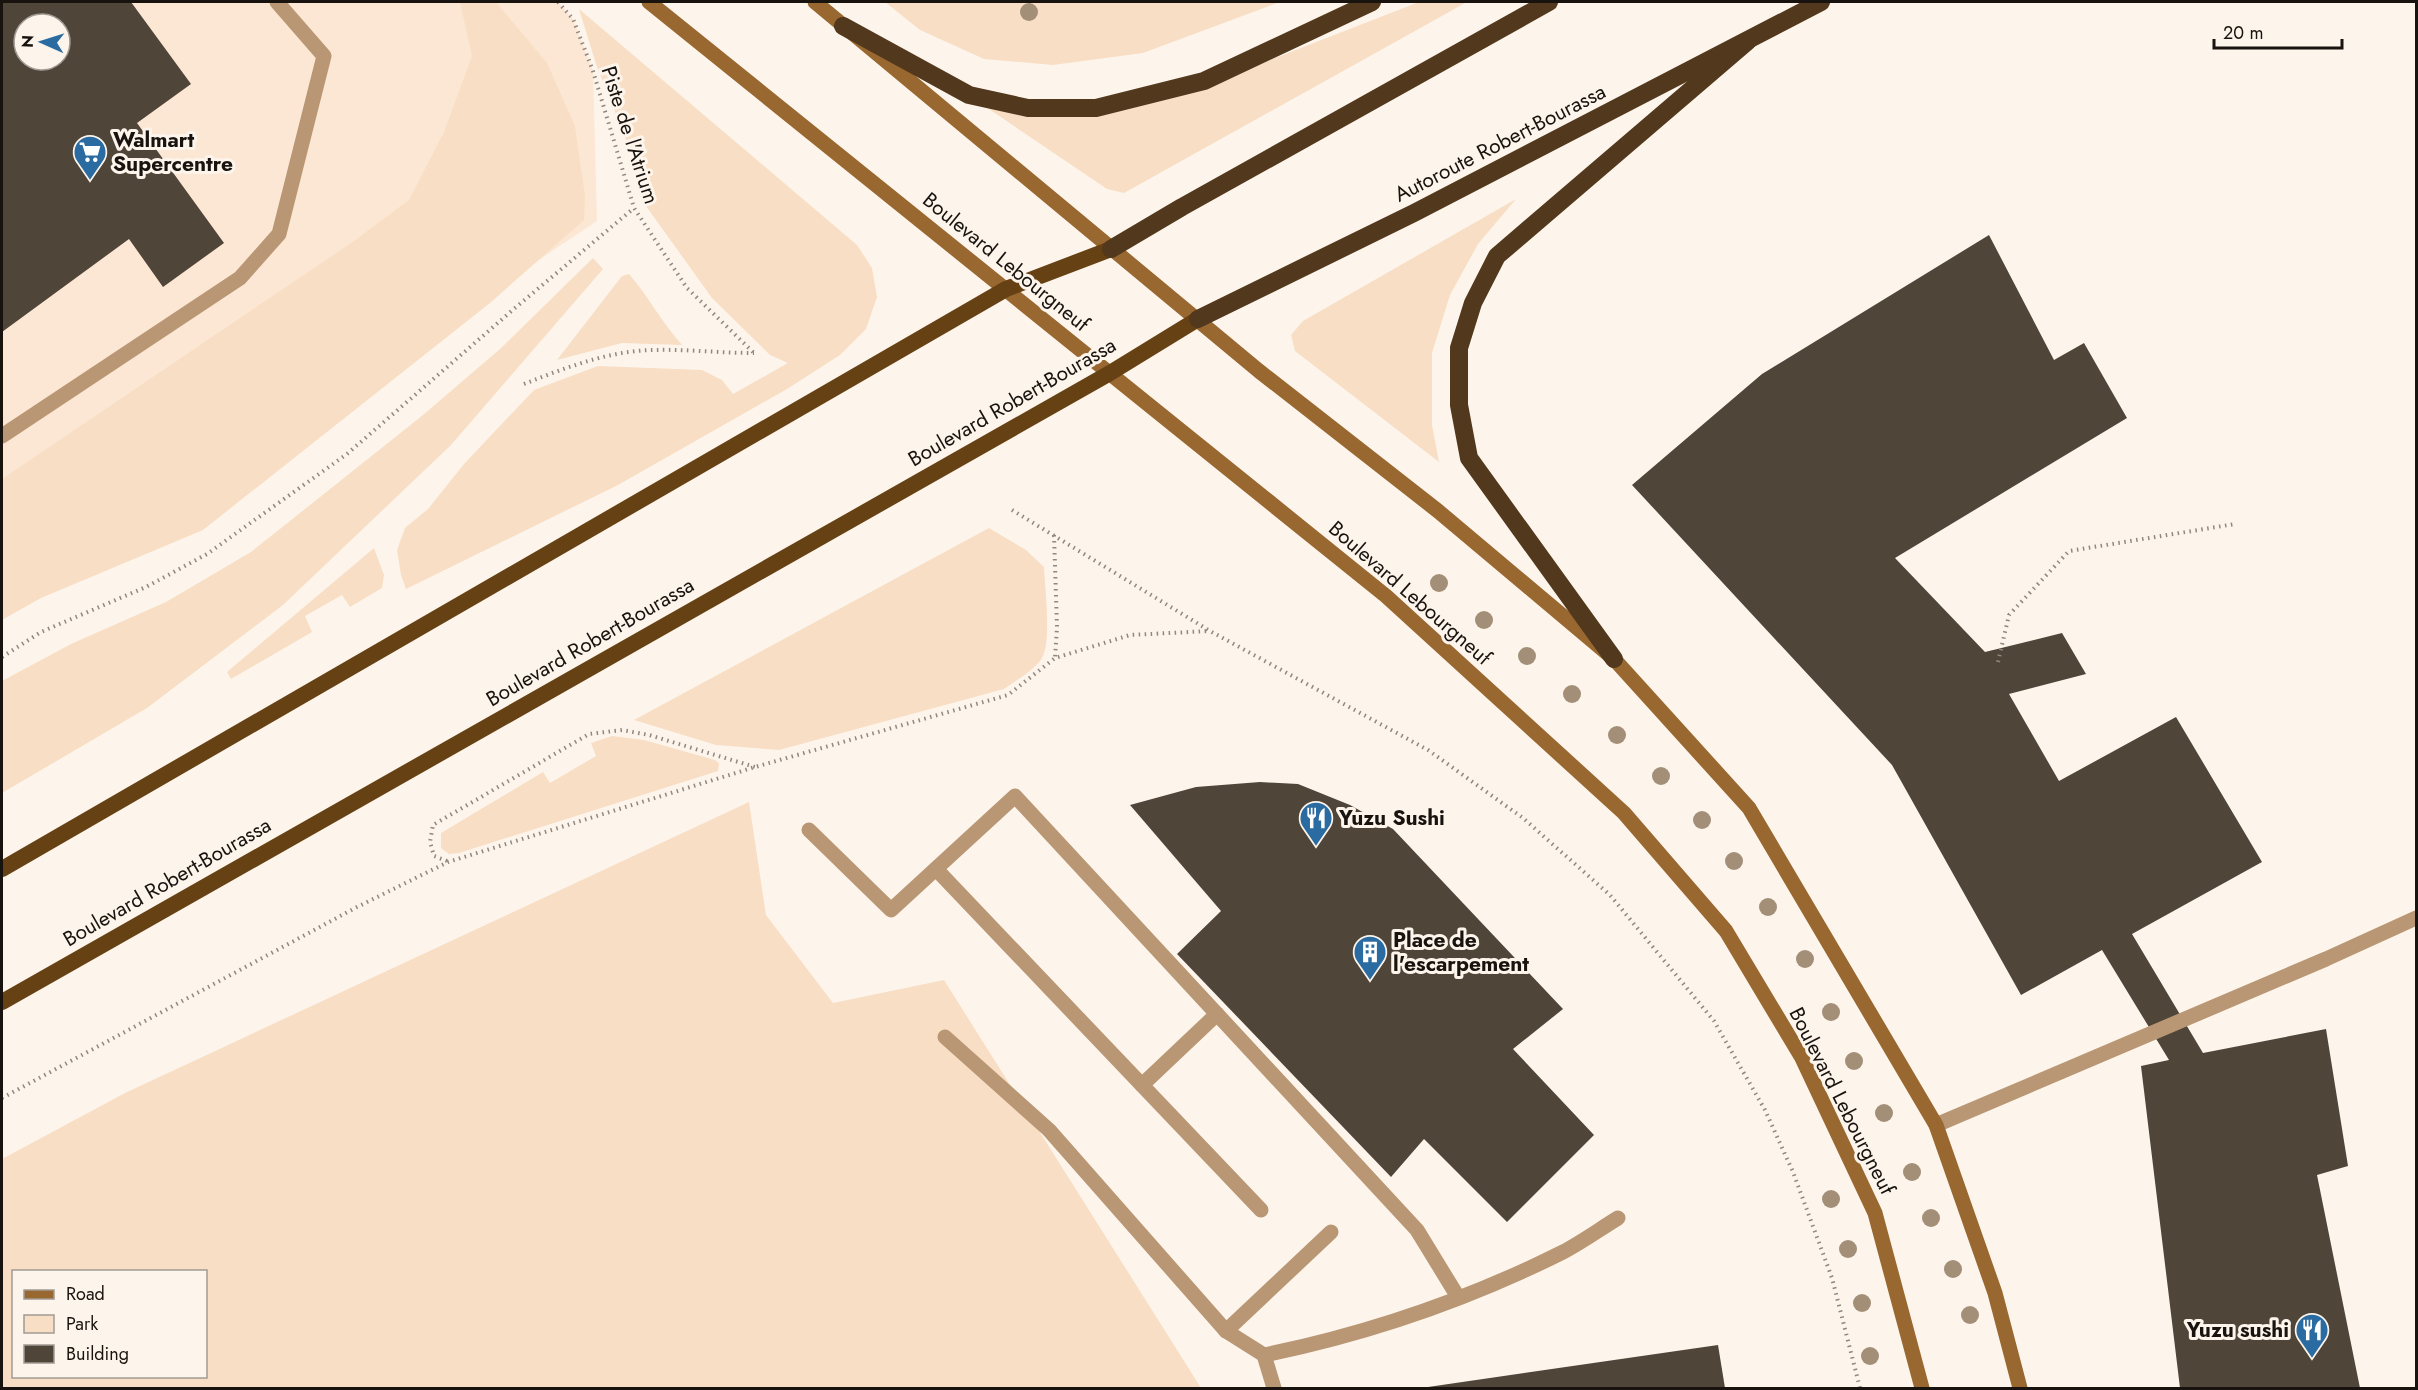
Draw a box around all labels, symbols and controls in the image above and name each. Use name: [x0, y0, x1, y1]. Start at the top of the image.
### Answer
north arrow: [12, 12, 72, 72]
scale bar: [2214, 12, 2342, 50]
text: 20 m: [2223, 20, 2263, 46]
text: N: [16, 34, 39, 48]
street label: Piste de l'Atrium: [594, 62, 666, 208]
street label: Autoroute Robert-Bourassa: [1389, 77, 1611, 209]
place label: Walmart Supercentre: [113, 125, 233, 179]
supermarket icon: Walmart Supercentre: [72, 134, 108, 181]
street label: Boulevard Lebourgneuf: [916, 185, 1097, 339]
street label: Boulevard Robert-Bourassa: [902, 330, 1122, 474]
street label: Boulevard Lebourgneuf: [1322, 514, 1499, 673]
street label: Boulevard Robert-Bourassa: [480, 570, 700, 714]
restaurant icon: Yuzu Sushi: [1298, 800, 1334, 847]
place label: Yuzu Sushi: [1338, 803, 1445, 833]
street label: Boulevard Robert-Bourassa: [57, 810, 277, 954]
place label: Place de l'escarpement: [1393, 925, 1529, 979]
building icon: Place de l'escarpement: [1352, 934, 1388, 981]
street label: Boulevard Lebourgneuf: [1782, 1002, 1903, 1201]
legend: [12, 1270, 207, 1378]
text: Road: [66, 1281, 105, 1307]
text: Park: [66, 1311, 98, 1337]
restaurant icon: Yuzu sushi: [2294, 1312, 2330, 1359]
place label: Yuzu sushi: [2186, 1315, 2289, 1345]
text: Building: [66, 1341, 129, 1367]

